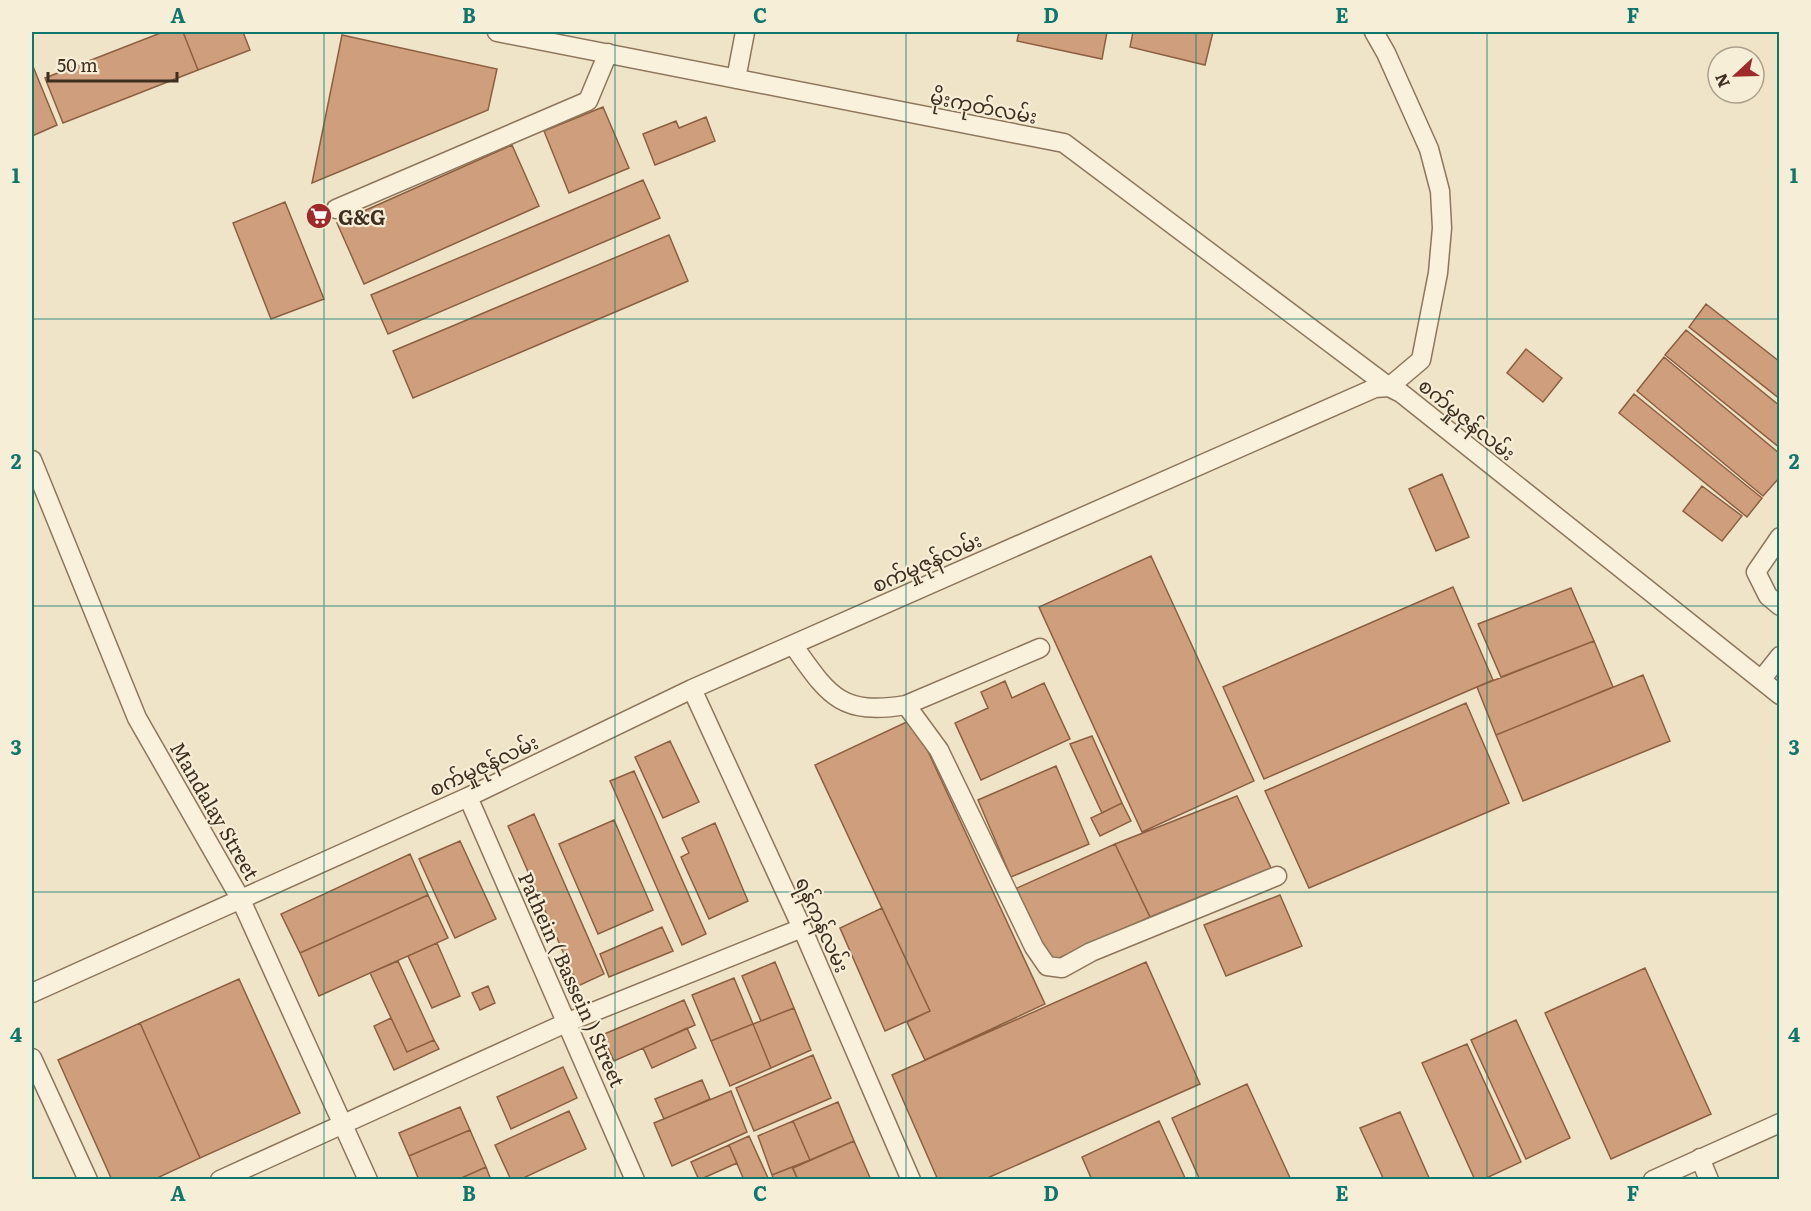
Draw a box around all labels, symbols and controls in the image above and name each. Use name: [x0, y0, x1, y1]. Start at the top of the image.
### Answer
text: A: [170, 0, 186, 29]
text: B: [462, 0, 476, 29]
text: C: [753, 0, 767, 29]
text: D: [1043, 0, 1059, 29]
text: E: [1335, 0, 1349, 29]
text: F: [1627, 0, 1640, 29]
scale bar: [48, 45, 177, 83]
north arrow: [1706, 45, 1766, 105]
text: 50 m: [57, 51, 98, 78]
text: N: [1708, 70, 1735, 92]
street label: မိုးကုတ်လမ်း: [927, 80, 1040, 134]
text: 1: [12, 159, 20, 189]
text: 1: [1790, 159, 1798, 189]
supermarket icon: G&G: [304, 201, 334, 231]
place label: G&G: [338, 201, 385, 231]
street label: စက်မှုဇုန်လမ်း: [1410, 369, 1523, 470]
text: 2: [11, 445, 22, 475]
text: 2: [1789, 445, 1800, 475]
street label: စက်မှုဇုန်လမ်း: [866, 523, 987, 602]
street label: စက်မှုဇုန်လမ်း: [423, 726, 544, 806]
text: 3: [10, 731, 22, 761]
text: 3: [1788, 731, 1800, 761]
street label: Mandalay Street: [164, 735, 268, 885]
street label: Pathein ( Bassein ) Street: [512, 867, 634, 1091]
street label: ရန်ကုန်လမ်း: [786, 871, 858, 978]
text: 4: [10, 1018, 22, 1048]
text: 4: [1788, 1018, 1800, 1048]
text: A: [170, 1177, 186, 1207]
text: B: [462, 1177, 476, 1207]
text: C: [753, 1177, 767, 1207]
text: D: [1043, 1177, 1059, 1207]
text: E: [1335, 1177, 1349, 1207]
text: F: [1627, 1177, 1640, 1207]

